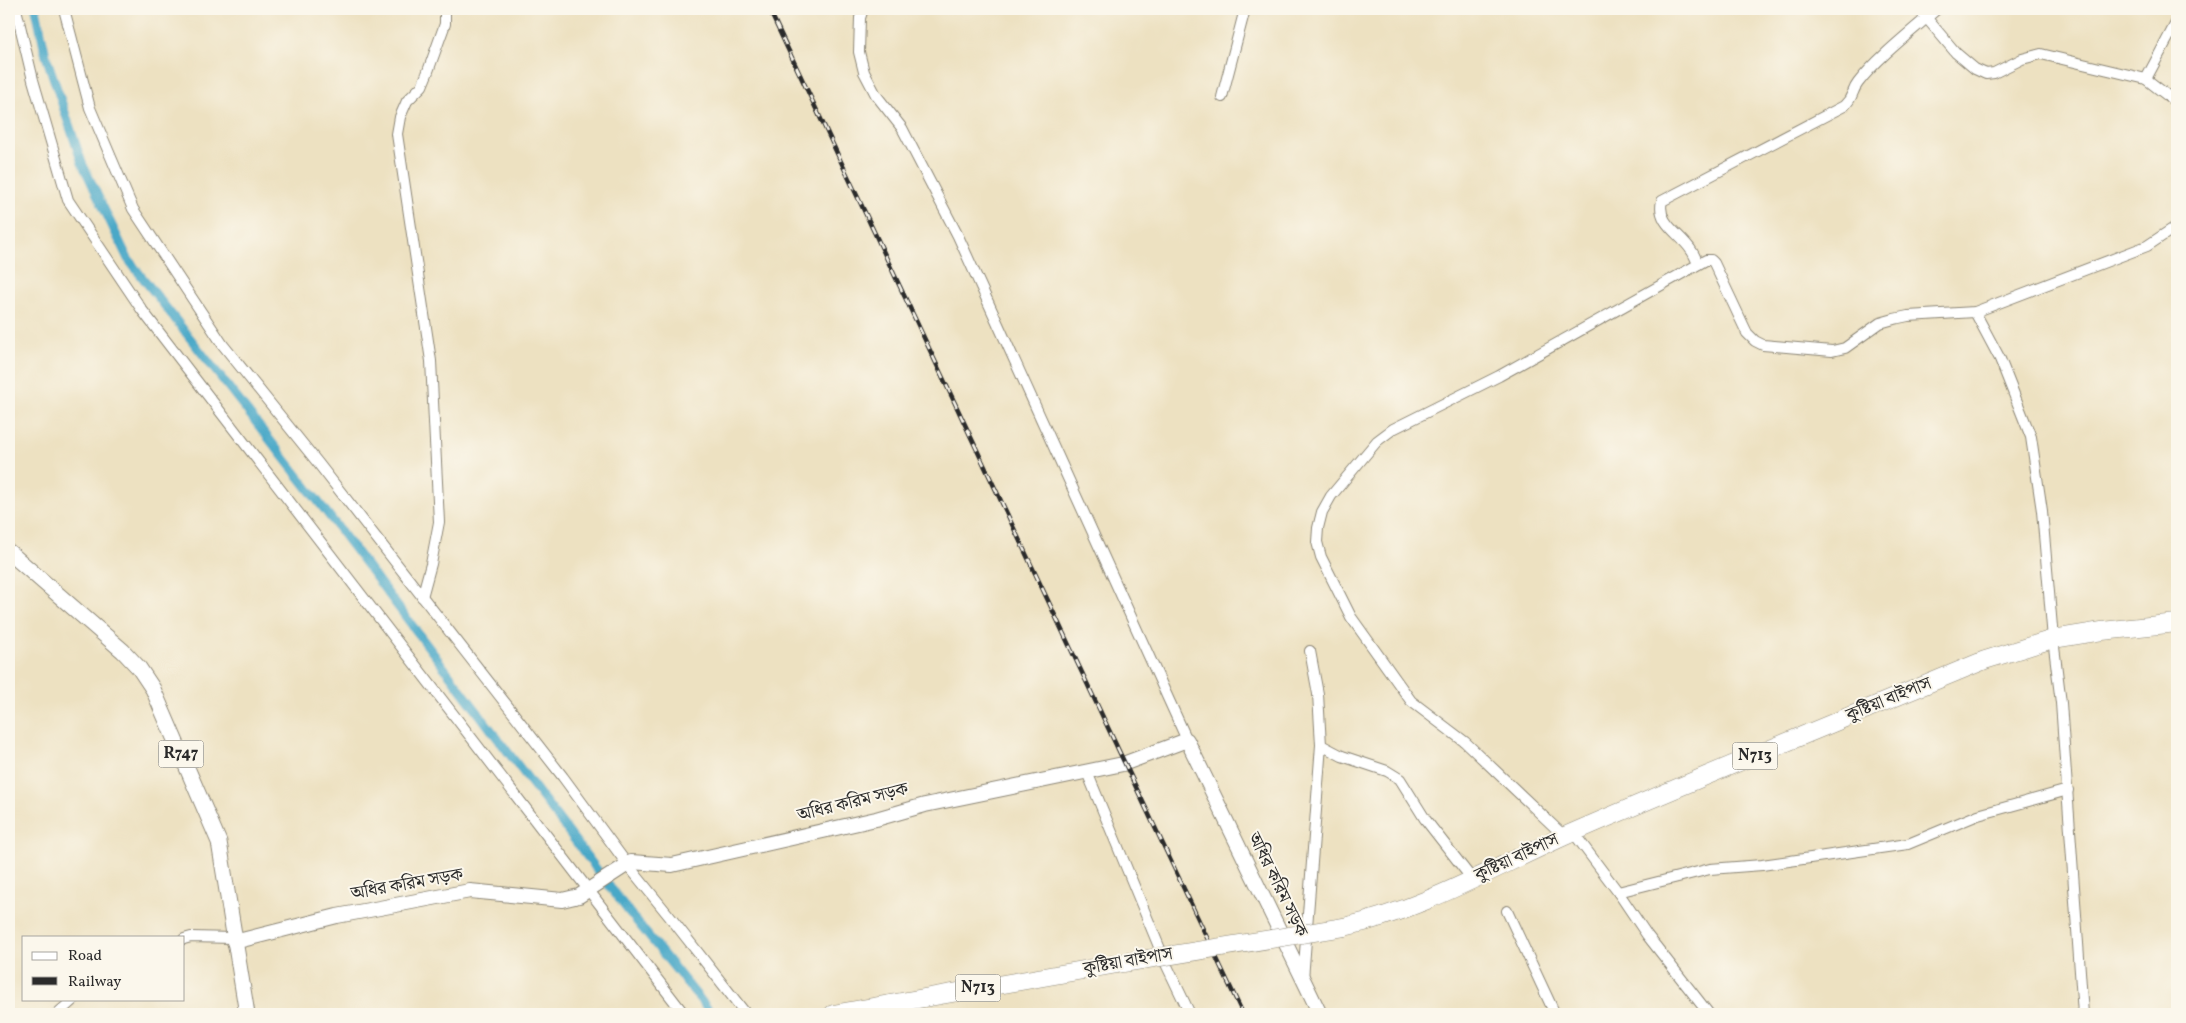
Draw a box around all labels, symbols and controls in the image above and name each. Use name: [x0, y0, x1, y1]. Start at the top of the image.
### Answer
street label: কুষ্টিয়া বাইপাস: [1842, 671, 1936, 729]
road number: R747: [158, 741, 204, 768]
road number: N713: [1732, 742, 1778, 769]
street label: অধির করিম সড়ক: [794, 777, 912, 829]
street label: কুষ্টিয়া বাইপাস: [1470, 827, 1564, 889]
street label: অধির করিম সড়ক: [1240, 828, 1314, 943]
street label: অধির করিম সড়ক: [348, 863, 466, 907]
legend: [22, 936, 185, 1000]
street label: কুষ্টিয়া বাইপাস: [1080, 942, 1176, 982]
text: Road: [68, 946, 102, 967]
text: Railway: [68, 972, 121, 993]
road number: N713: [956, 974, 1000, 1001]

